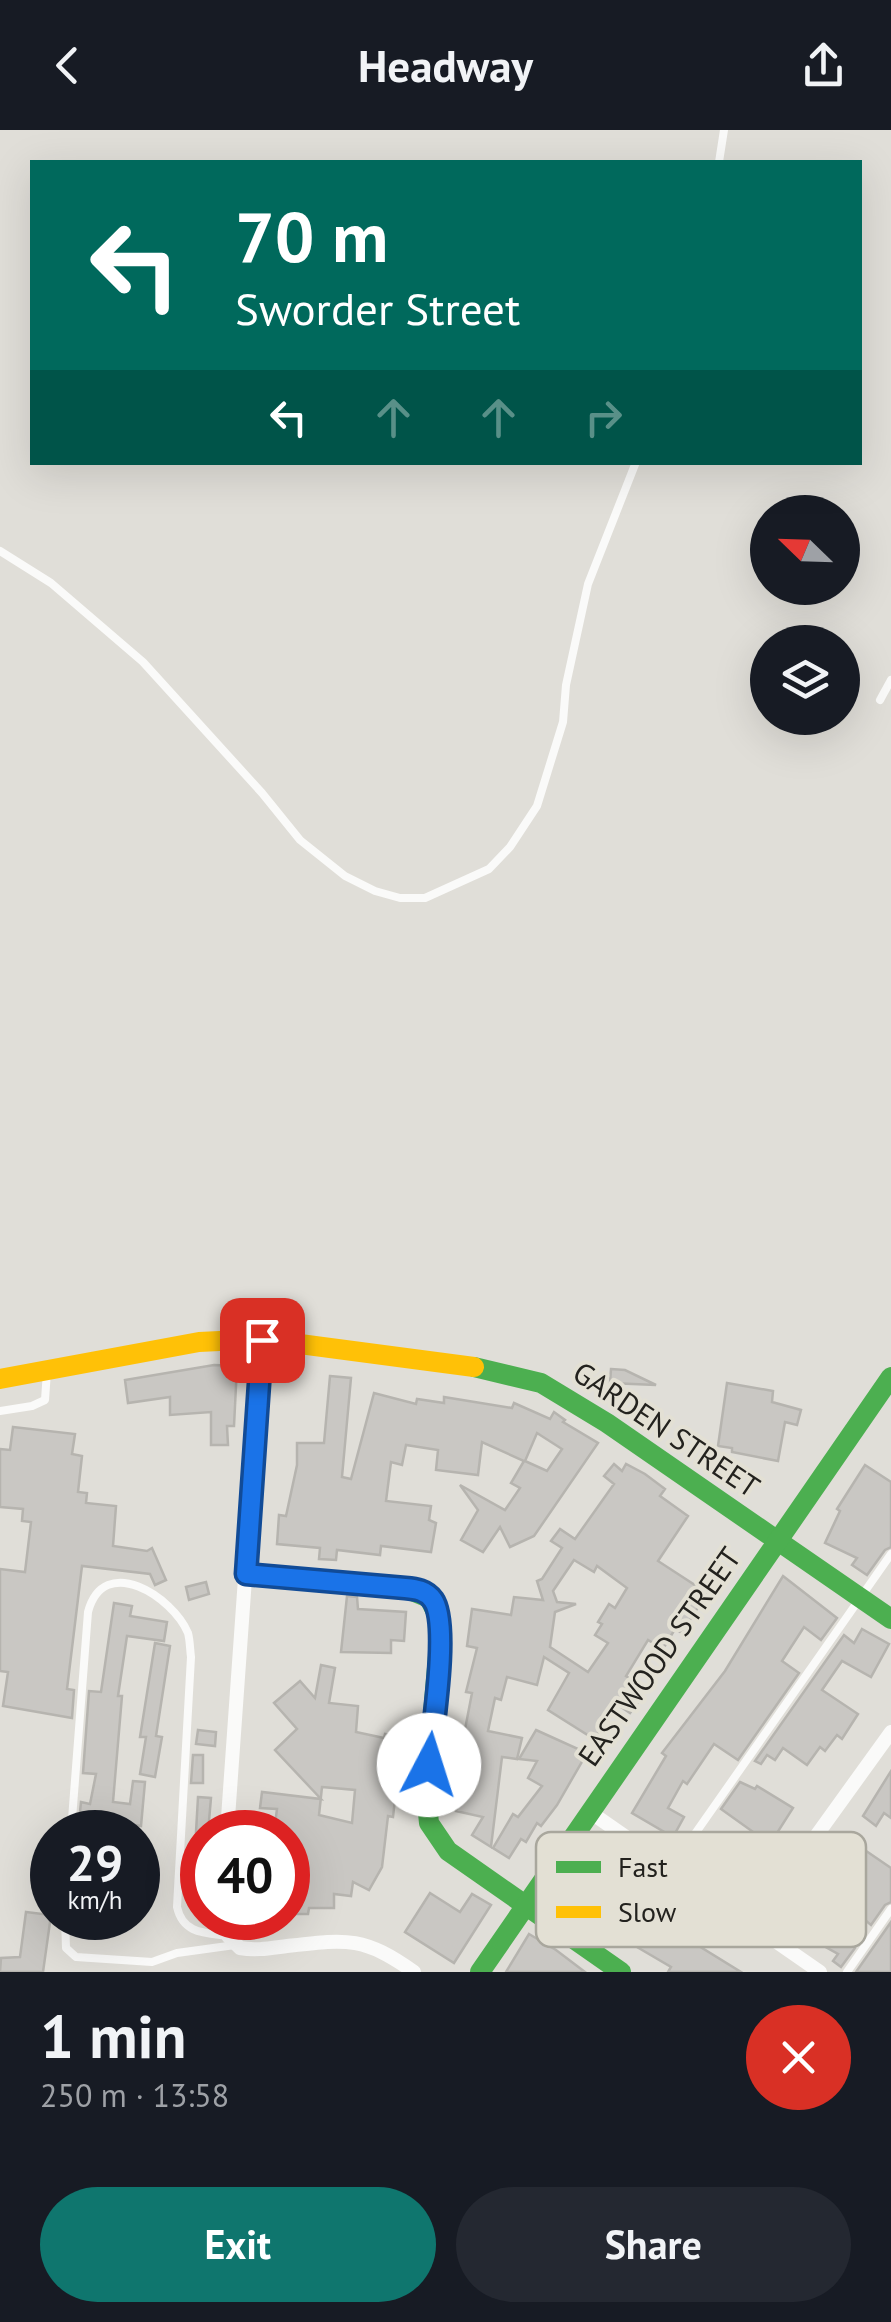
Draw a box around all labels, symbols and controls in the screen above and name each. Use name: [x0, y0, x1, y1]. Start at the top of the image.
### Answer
text: Headway: [358, 36, 533, 94]
icon: back: [40, 38, 95, 93]
icon: share: [796, 38, 851, 93]
text: 70 m: [235, 191, 388, 281]
icon: left: [70, 200, 200, 330]
text: Sworder Street: [235, 279, 520, 337]
icon: left: [261, 390, 316, 445]
icon: ahead: [366, 390, 421, 445]
icon: ahead: [471, 390, 526, 445]
icon: right: [576, 390, 631, 445]
north arrow: [750, 495, 860, 605]
map controls: [750, 495, 860, 735]
button: layers: [750, 625, 860, 735]
pin: [220, 1298, 305, 1383]
icon: arrive: [235, 1313, 290, 1368]
street label: GARDEN STREET: [566, 1352, 768, 1506]
street label: EASTWOOD STREET: [569, 1539, 749, 1773]
position arrow: [377, 1713, 481, 1817]
speed limit sign: 40: [180, 1810, 310, 1940]
text: 29: [67, 1830, 123, 1895]
legend: [536, 1832, 866, 1947]
text: Fast: [618, 1848, 668, 1885]
text: km/h: [68, 1884, 122, 1916]
text: Slow: [618, 1893, 677, 1930]
text: 1 min: [40, 1997, 186, 2075]
button: close: [746, 2005, 851, 2110]
text: 250 m · 13:58: [40, 2074, 229, 2116]
button: Exit: [40, 2187, 436, 2302]
button: Share: [456, 2187, 851, 2302]

